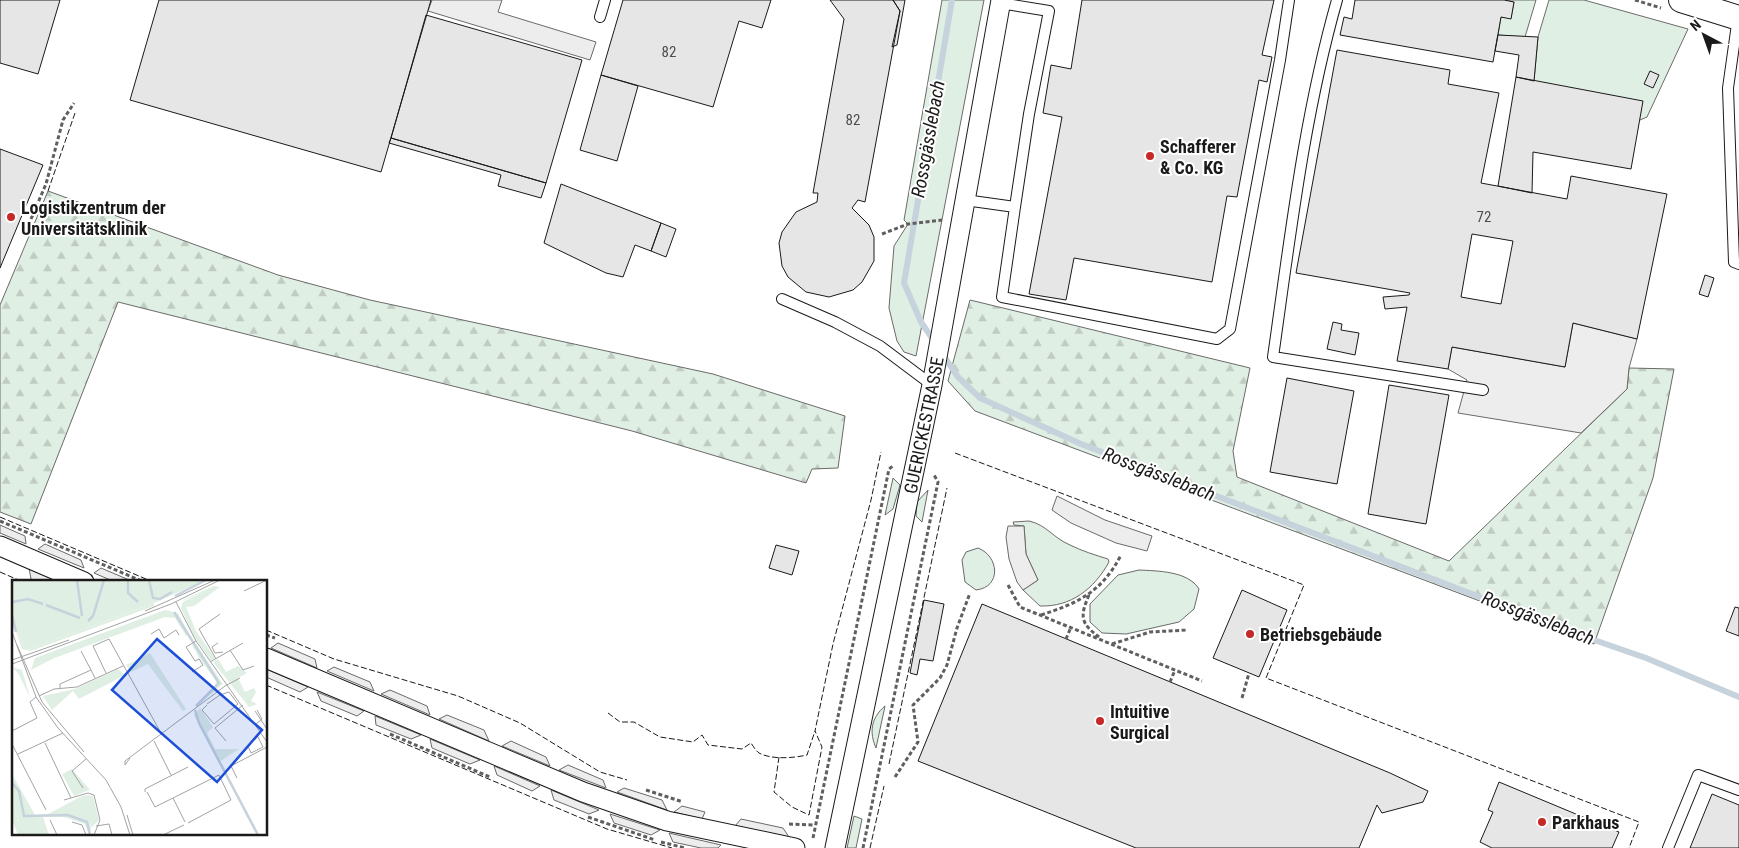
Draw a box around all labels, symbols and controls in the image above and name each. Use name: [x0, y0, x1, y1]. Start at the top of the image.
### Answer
north arrow: [1679, 10, 1729, 60]
text: N: [1687, 16, 1704, 34]
house number: 82: [662, 43, 676, 61]
water label: Rossgässlebach: [906, 79, 950, 199]
house number: 82: [846, 111, 860, 129]
place label: Schafferer & Co. KG: [1160, 136, 1236, 178]
marker: Schafferer & Co. KG: [1144, 150, 1156, 162]
place label: Logistikzentrum der Universitätsklinik: [21, 197, 166, 239]
house number: 72: [1477, 208, 1491, 226]
marker: Logistikzentrum der Universitätsklinik: [5, 211, 17, 223]
street label: GUERICKESTRASSE: [899, 355, 947, 495]
water label: Rossgässlebach: [1099, 442, 1219, 506]
inset map: [12, 580, 268, 836]
water label: Rossgässlebach: [1478, 586, 1598, 650]
place label: Betriebsgebäude: [1260, 624, 1382, 645]
marker: Betriebsgebäude: [1244, 628, 1256, 640]
place label: Intuitive Surgical: [1110, 701, 1170, 743]
marker: Intuitive Surgical: [1094, 715, 1106, 727]
place label: Parkhaus: [1552, 812, 1620, 833]
marker: Parkhaus: [1536, 816, 1548, 828]

